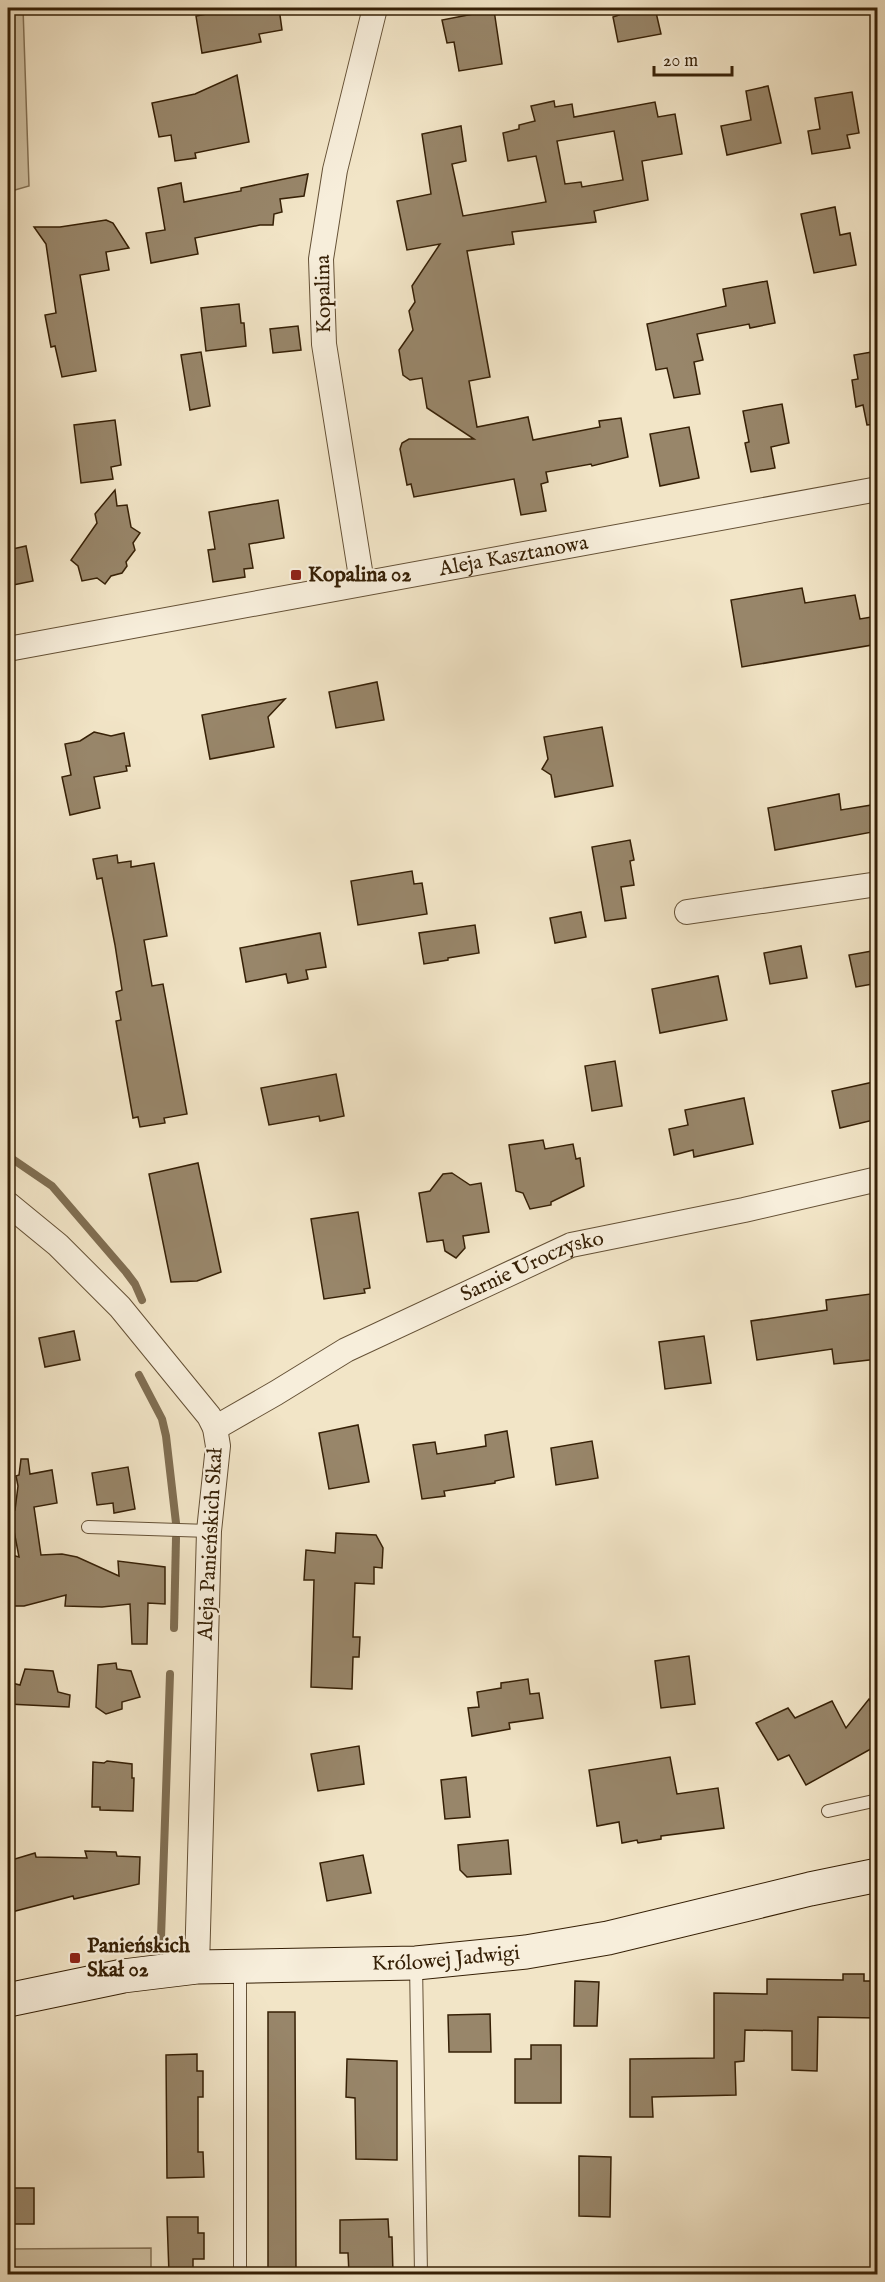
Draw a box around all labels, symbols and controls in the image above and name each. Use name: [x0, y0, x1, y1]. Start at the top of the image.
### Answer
scale bar: [654, 39, 732, 77]
text: 20 m: [663, 50, 698, 73]
street label: Kopalina: [310, 254, 338, 333]
street label: Aleja Kasztanowa: [436, 529, 591, 583]
place label: Kopalina 02: [308, 562, 411, 589]
marker: Kopalina 02: [289, 568, 303, 582]
street label: Sarnie Uroczysko: [456, 1225, 606, 1308]
street label: Aleja Panieńskich Skał: [192, 1447, 230, 1642]
place label: Panieńskich Skał 02: [87, 1933, 191, 1984]
street label: Królowej Jadwigi: [371, 1939, 521, 1977]
marker: Panieńskich Skał 02: [68, 1951, 82, 1965]

